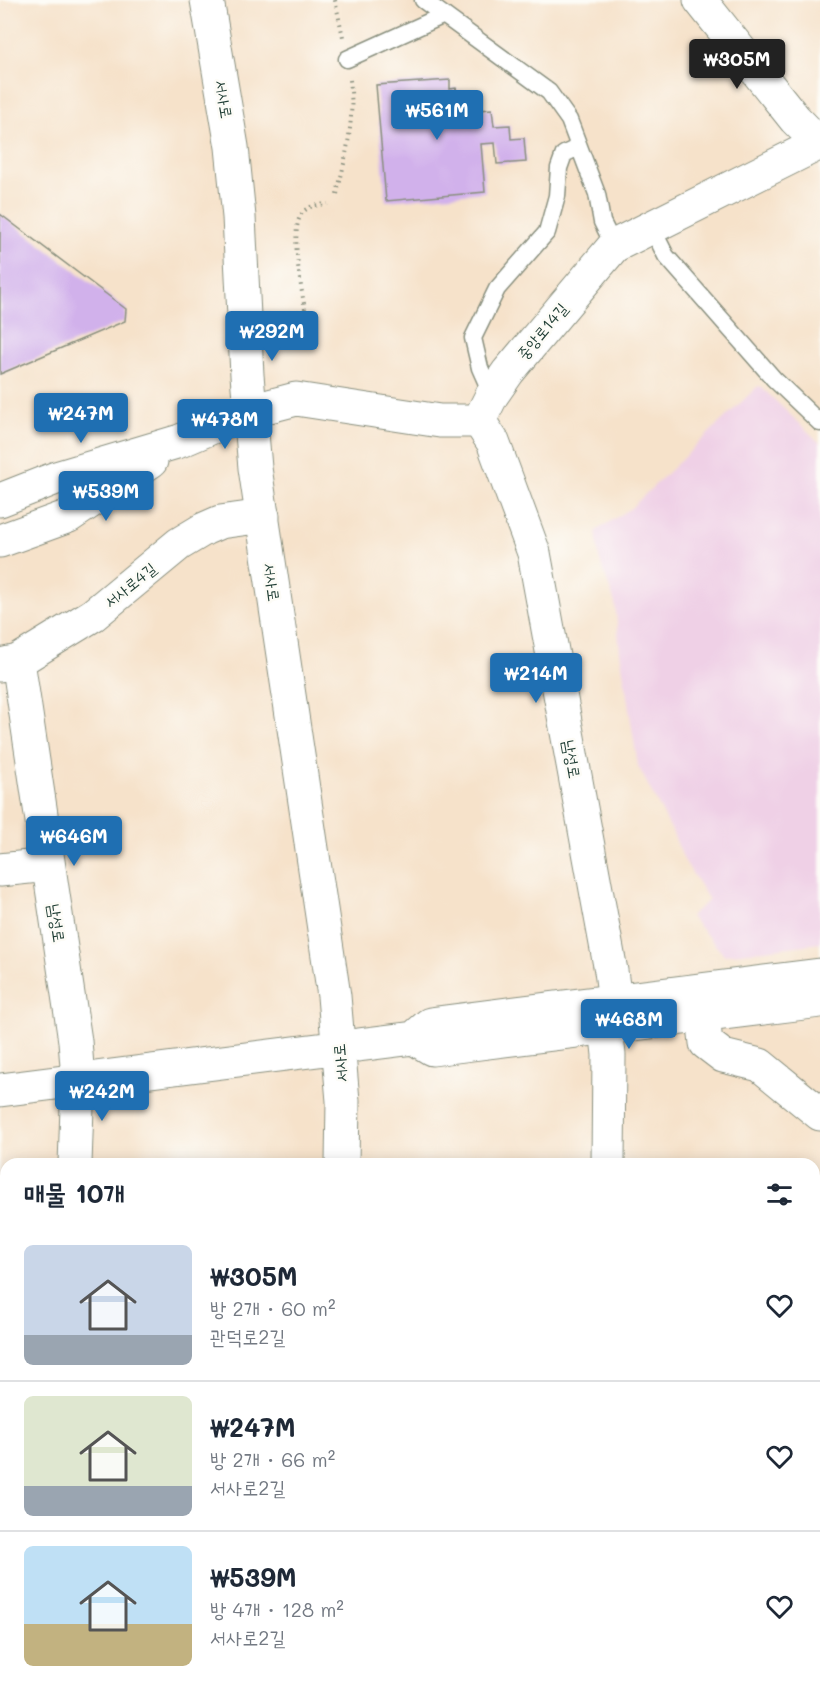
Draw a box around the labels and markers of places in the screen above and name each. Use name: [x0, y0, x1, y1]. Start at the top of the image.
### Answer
pin: ₩305M: [695, 39, 779, 90]
pin: ₩561M: [395, 90, 479, 141]
pin: ₩292M: [230, 311, 314, 362]
pin: ₩247M: [39, 393, 123, 444]
pin: ₩478M: [183, 399, 267, 450]
pin: ₩539M: [64, 471, 148, 522]
pin: ₩214M: [494, 653, 578, 704]
pin: ₩646M: [32, 816, 116, 867]
pin: ₩468M: [587, 999, 671, 1050]
pin: ₩242M: [60, 1071, 144, 1122]

